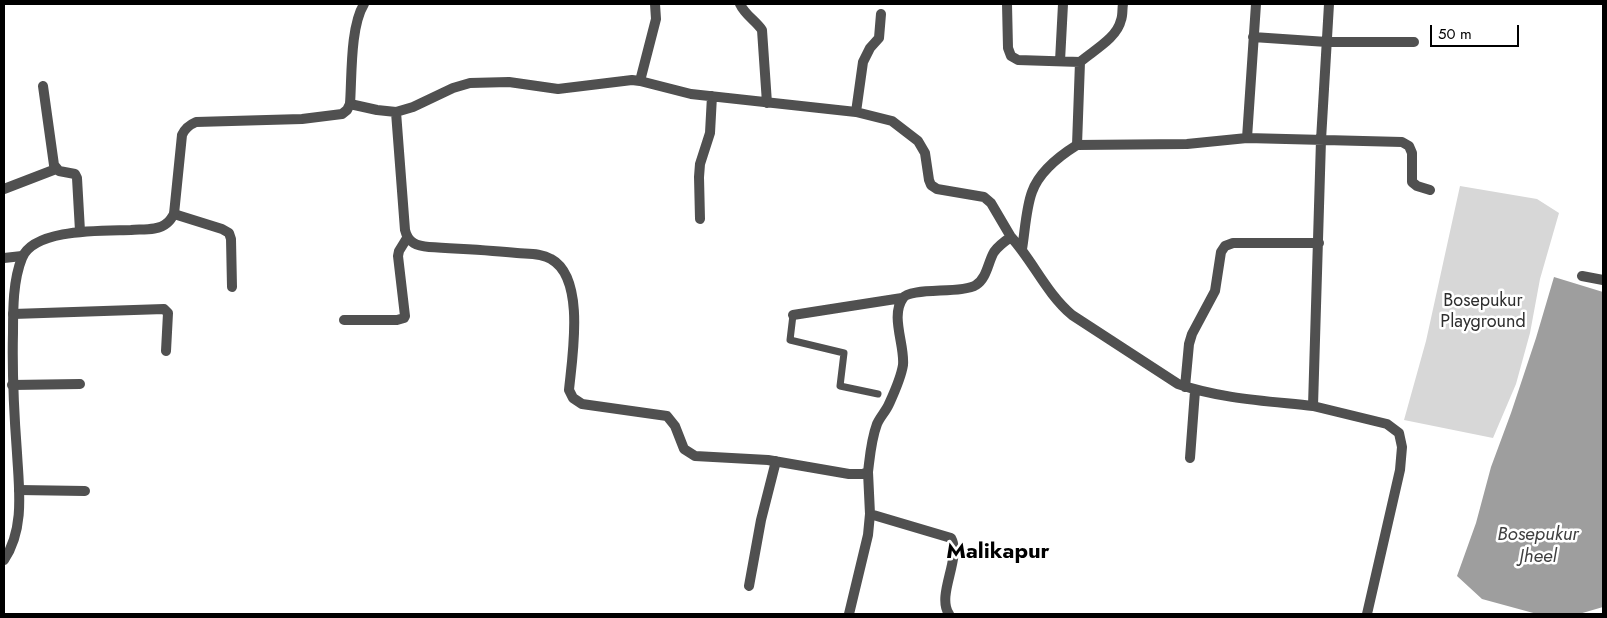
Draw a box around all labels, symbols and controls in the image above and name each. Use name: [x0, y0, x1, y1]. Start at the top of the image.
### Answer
scale bar: [1432, 15, 1521, 47]
text: 50 m: [1438, 23, 1472, 45]
park label: Bosepukur Playground: [1440, 291, 1526, 334]
water label: Bosepukur Jheel: [1497, 524, 1579, 568]
district label: Malikapur: [946, 540, 1050, 566]

